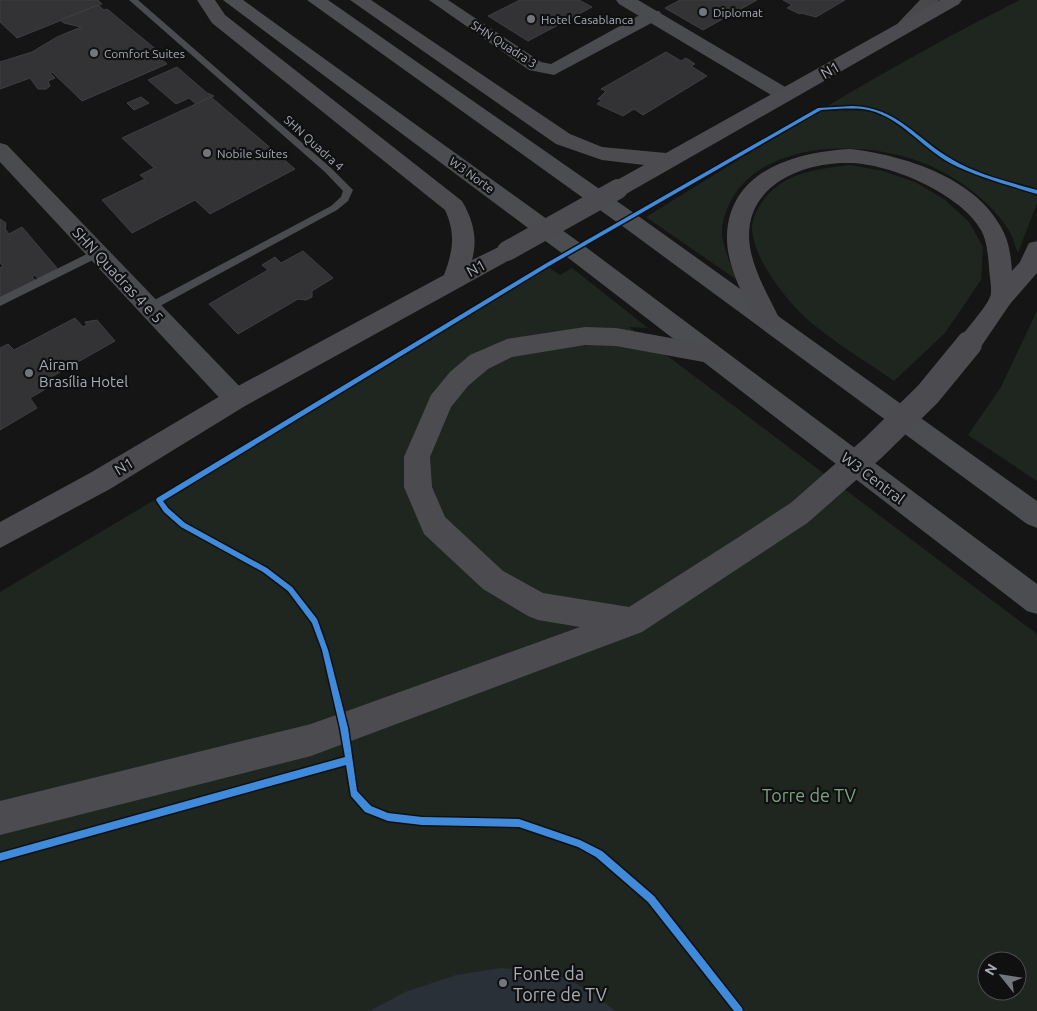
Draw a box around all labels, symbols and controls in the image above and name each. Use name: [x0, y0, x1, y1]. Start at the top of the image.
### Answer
marker: Diplomat: [697, 6, 709, 18]
place label: Diplomat: [713, 6, 763, 19]
marker: Hotel Casablanca: [525, 13, 537, 25]
place label: Hotel Casablanca: [541, 13, 633, 26]
street label: SHN Quadra 3: [469, 18, 539, 70]
marker: Comfort Suites: [88, 47, 100, 59]
place label: Comfort Suites: [104, 47, 185, 60]
street label: N1: [817, 58, 843, 82]
street label: SHN Quadra 4: [282, 113, 347, 173]
marker: Nobile Suítes: [201, 147, 213, 159]
place label: Nobile Suítes: [217, 147, 288, 160]
street label: W3 Norte: [447, 154, 497, 196]
street label: SHN Quadras 4 e 5: [69, 224, 167, 326]
street label: N1: [463, 256, 489, 280]
place label: Airam Brasília Hotel: [39, 356, 128, 390]
marker: Airam Brasília Hotel: [23, 367, 35, 379]
street label: W3 Central: [838, 449, 908, 507]
street label: N1: [111, 454, 137, 478]
park label: Torre de TV: [762, 785, 857, 805]
north arrow: [977, 951, 1027, 1001]
text: N: [981, 961, 1000, 978]
place label: Fonte da Torre de TV: [513, 963, 607, 1004]
marker: Fonte da Torre de TV: [497, 977, 509, 989]

